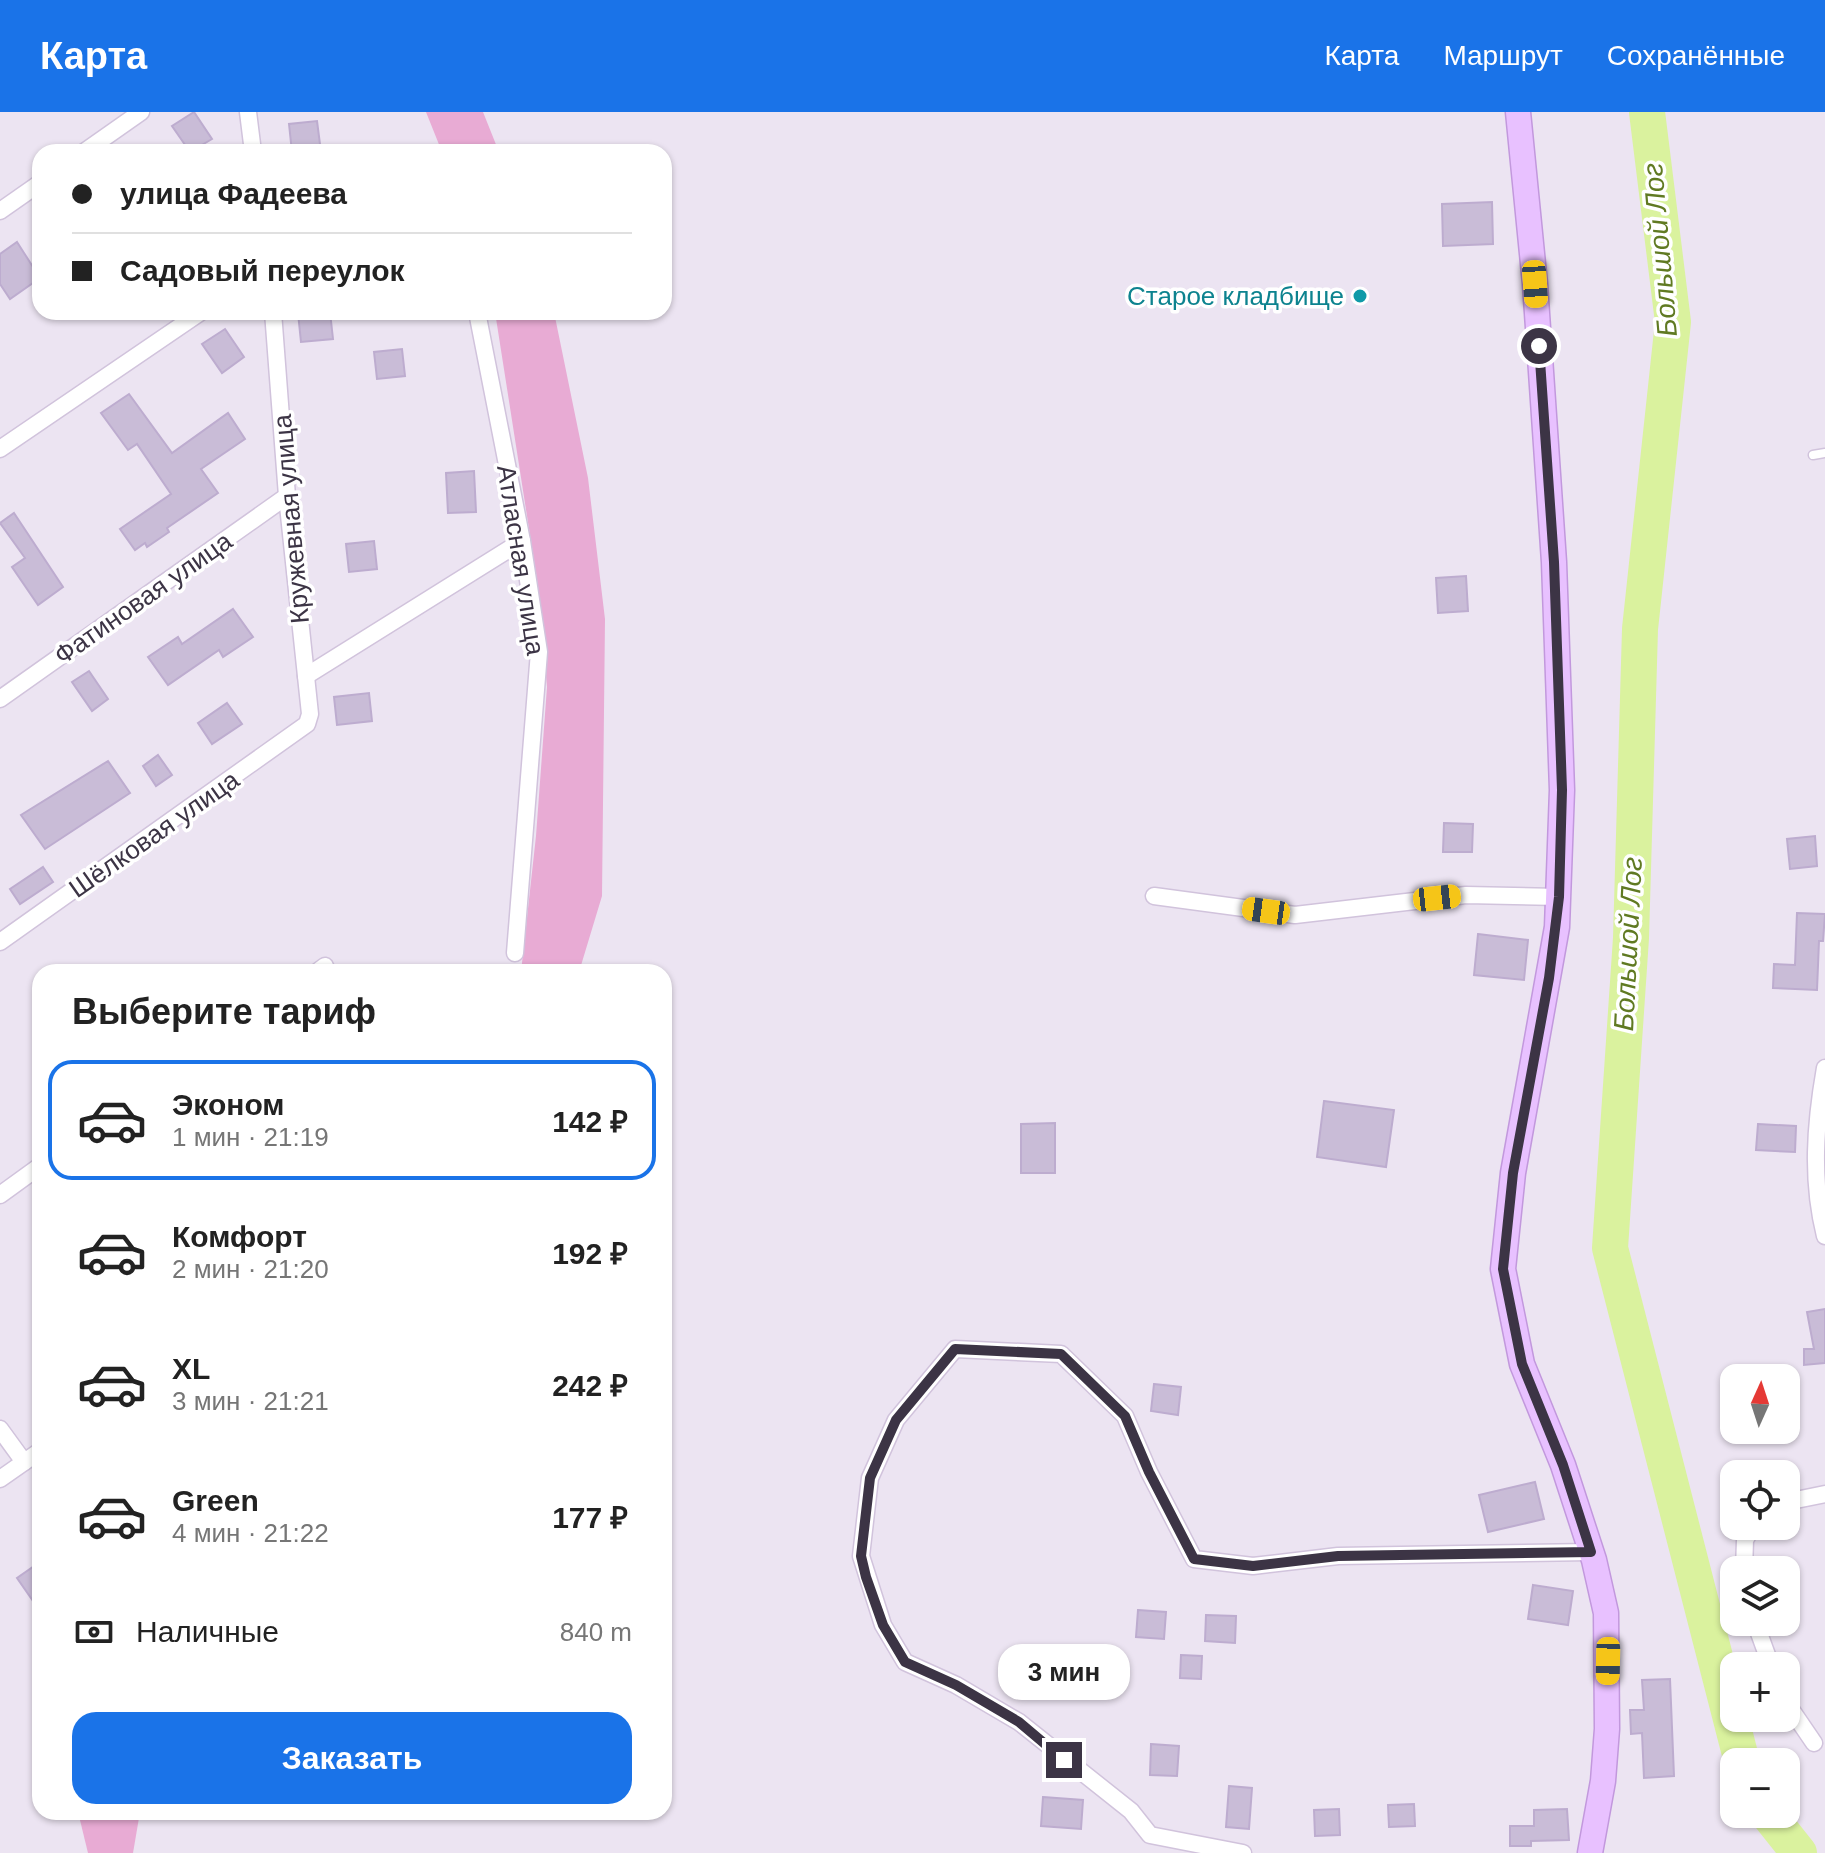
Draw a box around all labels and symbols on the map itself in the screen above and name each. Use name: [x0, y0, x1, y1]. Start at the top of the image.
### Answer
water label: Большой Лог: [1637, 162, 1683, 338]
car: [1521, 259, 1549, 309]
place label: Старое кладбище: [1127, 281, 1344, 311]
marker: Старое кладбище: [1351, 287, 1369, 305]
route start: [1521, 328, 1557, 364]
street label: Кружевная улица: [267, 413, 315, 625]
street label: Атласная улица: [491, 463, 551, 658]
street label: Фатиновая улица: [49, 525, 238, 670]
street label: Шёлковая улица: [63, 764, 245, 904]
water label: Большой Лог: [1608, 856, 1648, 1032]
car: [1412, 884, 1462, 912]
car: [1241, 896, 1291, 926]
north arrow: [1720, 1364, 1800, 1444]
car: [1596, 1637, 1620, 1685]
callout: 3 мин: [998, 1644, 1130, 1700]
route end: [1046, 1742, 1082, 1778]

